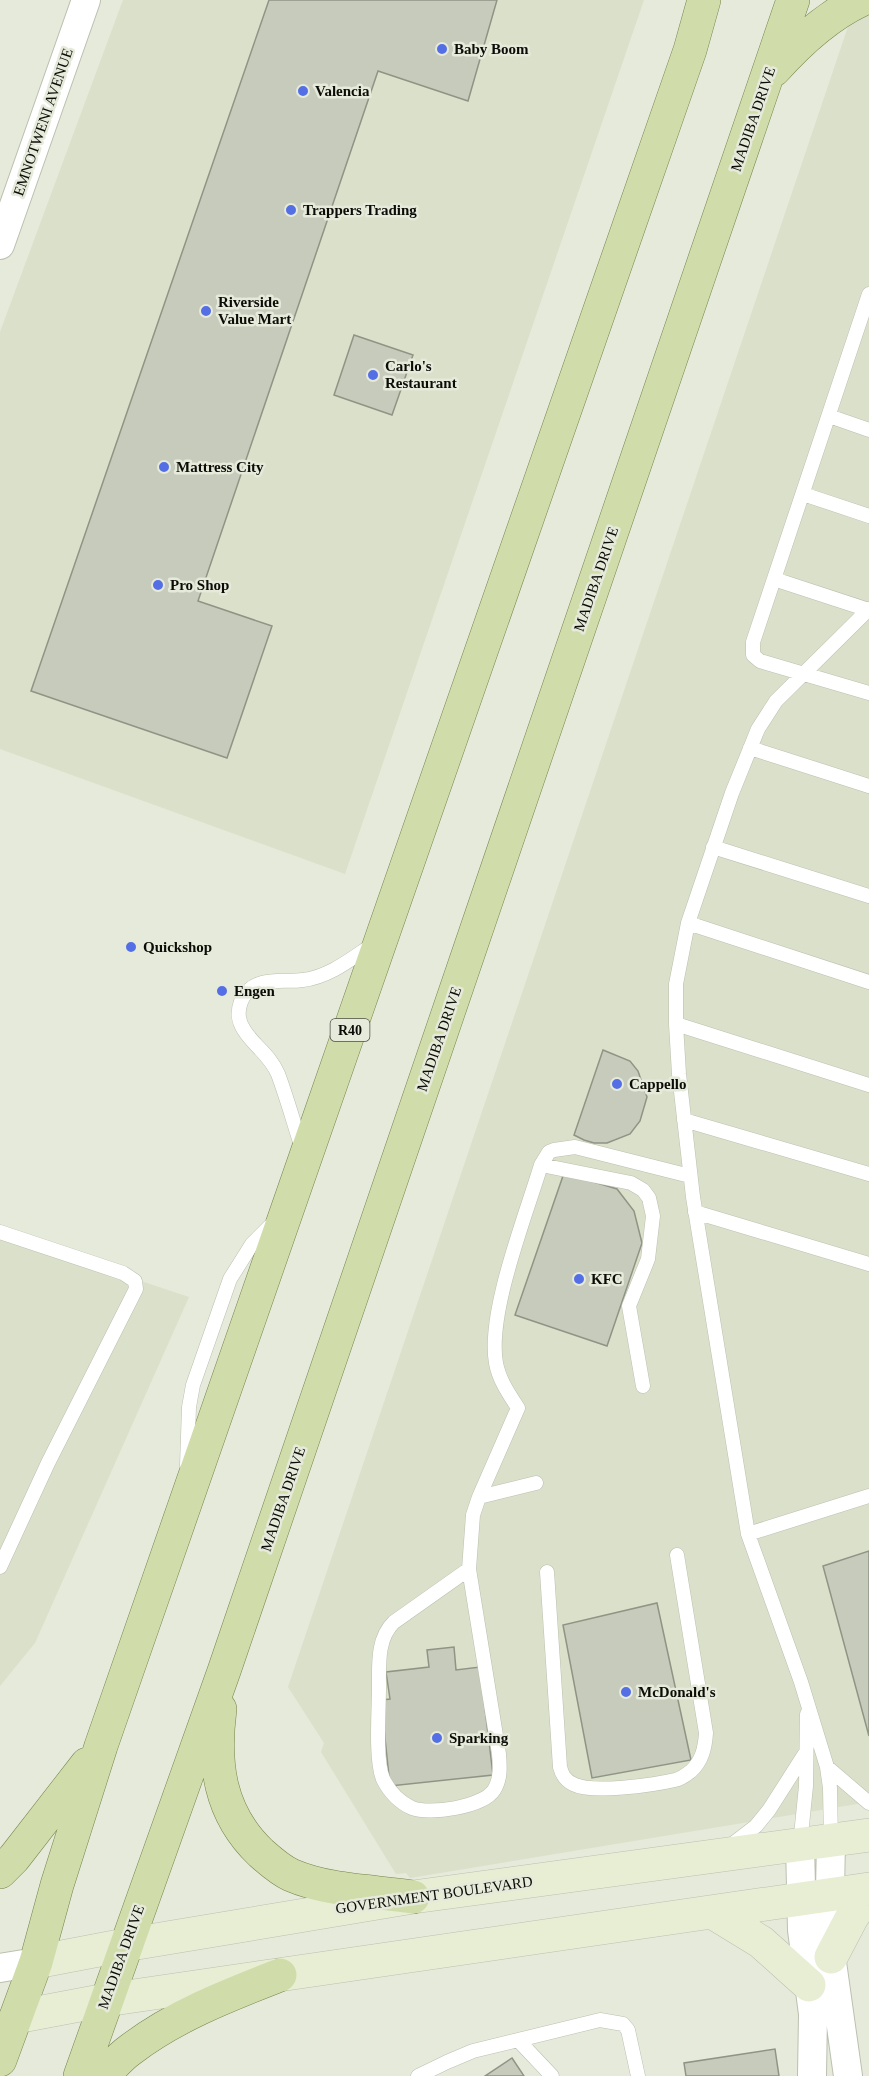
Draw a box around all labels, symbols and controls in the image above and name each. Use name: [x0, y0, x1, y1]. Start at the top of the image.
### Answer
place label: Baby Boom: [454, 41, 529, 57]
marker: Baby Boom: [435, 42, 449, 56]
street label: EMNOTWENI AVENUE: [10, 46, 76, 198]
street label: MADIBA DRIVE: [728, 65, 778, 173]
place label: Valencia: [315, 83, 370, 99]
marker: Valencia: [296, 84, 310, 98]
place label: Trappers Trading: [303, 202, 417, 218]
marker: Trappers Trading: [284, 203, 298, 217]
place label: Riverside Value Mart: [218, 294, 291, 327]
marker: Riverside Value Mart: [199, 304, 213, 318]
place label: Carlo's Restaurant: [385, 358, 457, 391]
marker: Carlo's Restaurant: [366, 368, 380, 382]
place label: Mattress City: [176, 459, 264, 475]
marker: Mattress City: [157, 460, 171, 474]
street label: MADIBA DRIVE: [571, 525, 621, 633]
place label: Pro Shop: [170, 577, 229, 593]
marker: Pro Shop: [151, 578, 165, 592]
place label: Quickshop: [143, 939, 212, 955]
marker: Quickshop: [124, 940, 138, 954]
place label: Engen: [234, 983, 276, 999]
marker: Engen: [215, 984, 229, 998]
street label: MADIBA DRIVE: [414, 985, 464, 1093]
road number: R40: [330, 1019, 370, 1041]
place label: Cappello: [629, 1076, 687, 1092]
marker: Cappello: [610, 1077, 624, 1091]
place label: KFC: [591, 1271, 623, 1287]
marker: KFC: [572, 1272, 586, 1286]
street label: MADIBA DRIVE: [258, 1445, 308, 1553]
place label: McDonald's: [638, 1684, 716, 1700]
marker: McDonald's: [619, 1685, 633, 1699]
place label: Sparking: [449, 1730, 509, 1746]
marker: Sparking: [430, 1731, 444, 1745]
street label: GOVERNMENT BOULEVARD: [334, 1873, 534, 1917]
street label: MADIBA DRIVE: [95, 1903, 147, 2011]

